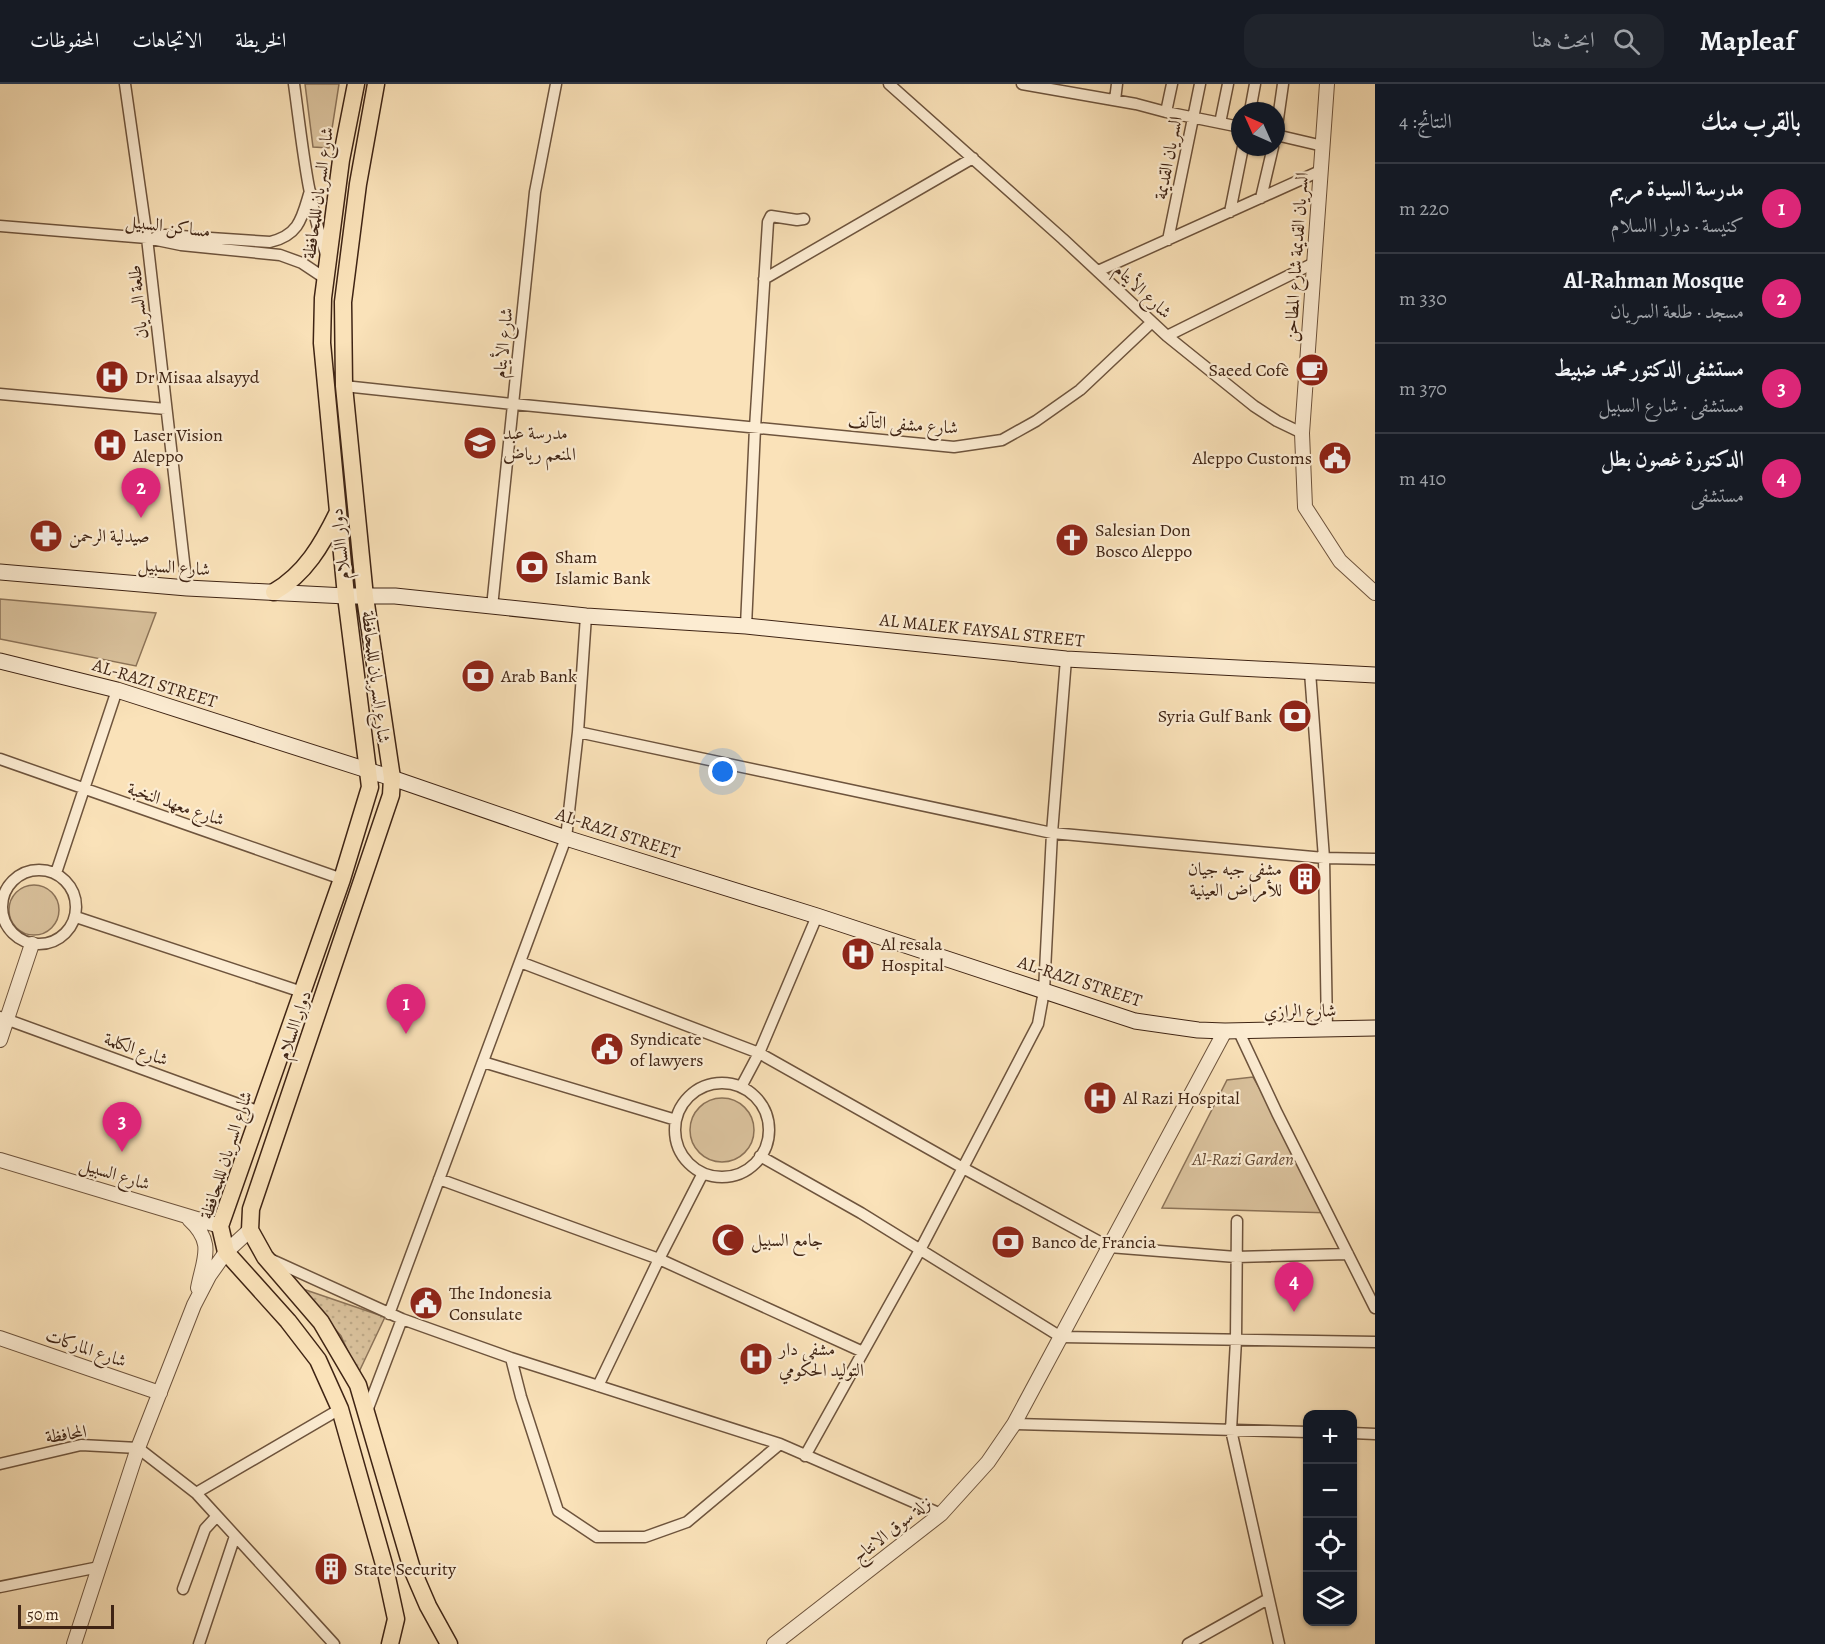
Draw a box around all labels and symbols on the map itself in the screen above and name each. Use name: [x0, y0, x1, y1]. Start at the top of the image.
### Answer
north arrow: [1231, 102, 1285, 156]
street label: السريان القديمة: [1148, 114, 1188, 202]
street label: شارع السريان لللمحافظة: [297, 125, 342, 261]
street label: السريان القديمة شارع المطاحن: [1278, 171, 1317, 343]
street label: مساكن السبيل: [124, 209, 212, 244]
street label: شارع الأيتام: [1106, 257, 1178, 327]
street label: طلعة السريان: [122, 264, 154, 340]
street label: شارع الأيتام: [486, 306, 523, 380]
cafe icon: Saeed Cofè: [1294, 352, 1330, 388]
place label: Saeed Cofè: [1209, 358, 1289, 382]
hospital icon: Dr Misaa alsayyd: [94, 359, 130, 395]
place label: Dr Misaa alsayyd: [135, 365, 260, 389]
street label: شارع مشفى التآلف: [847, 408, 959, 443]
place label: مدرسة عبد المنعم رياض: [503, 421, 576, 471]
place label: Laser Vision Aleppo: [132, 423, 223, 468]
school or university icon: مدرسة عبد المنعم رياض: [462, 425, 498, 461]
hospital icon: Laser Vision Aleppo: [92, 427, 128, 463]
public building icon: Aleppo Customs: [1317, 440, 1353, 476]
place label: Aleppo Customs: [1191, 446, 1312, 470]
pin: 2: [122, 468, 160, 518]
street label: دوار االسلام: [324, 507, 360, 581]
pharmacy icon: صيدلية الرحمن: [28, 518, 64, 554]
place label: Salesian Don Bosco Aleppo: [1095, 518, 1192, 563]
church icon: Salesian Don Bosco Aleppo: [1054, 522, 1090, 558]
place label: صيدلية الرحمن: [69, 524, 150, 548]
place label: Sham Islamic Bank: [555, 545, 650, 590]
bank icon: Sham Islamic Bank: [514, 549, 550, 585]
street label: شارع السبيل: [137, 553, 211, 584]
street label: AL MALEK FAYSAL STREET: [877, 607, 1086, 653]
street label: شارع السريان لللمحافظة: [353, 609, 396, 745]
street label: AL-RAZI STREET: [89, 652, 220, 713]
bank icon: Arab Bank: [460, 658, 496, 694]
place label: Arab Bank: [500, 664, 577, 688]
bank icon: Syria Gulf Bank: [1277, 698, 1313, 734]
place label: Syria Gulf Bank: [1158, 704, 1272, 728]
your location: [708, 757, 737, 786]
street label: شارع معهد النخبة: [123, 776, 228, 835]
street label: AL-RAZI STREET: [552, 801, 683, 864]
place label: مشفى جبه جيان للأمراض العينية: [1188, 857, 1282, 903]
building icon: مشفى جبه جيان للأمراض العينية: [1287, 861, 1323, 897]
place label: Al resala Hospital: [880, 932, 944, 977]
hospital icon: Al resala Hospital: [840, 936, 876, 972]
street label: AL-RAZI STREET: [1014, 949, 1145, 1012]
pin: 1: [386, 984, 426, 1034]
street label: دوار االسلام: [271, 987, 321, 1064]
street label: شارع الرازي: [1263, 998, 1337, 1027]
street label: شارع الكلمة: [100, 1026, 171, 1074]
place label: Syndicate of lawyers: [630, 1027, 704, 1072]
public building icon: Syndicate of lawyers: [589, 1031, 625, 1067]
hospital icon: Al Razi Hospital: [1082, 1080, 1118, 1116]
place label: Al Razi Hospital: [1122, 1086, 1240, 1110]
street label: شارع السريان لللمحافظة: [194, 1088, 261, 1223]
pin: 3: [102, 1102, 142, 1152]
park label: Al-Razi Garden: [1191, 1147, 1294, 1171]
street label: شارع السبيل: [76, 1152, 153, 1199]
mosque icon: جامع السبيل: [710, 1222, 746, 1258]
bank icon: Banco de Francia: [990, 1224, 1026, 1260]
place label: جامع السبيل: [751, 1228, 823, 1256]
place label: Banco de Francia: [1031, 1230, 1157, 1254]
pin: 4: [1274, 1262, 1314, 1312]
place label: The Indonesia Consulate: [449, 1281, 552, 1326]
public building icon: The Indonesia Consulate: [408, 1285, 444, 1321]
street label: شارع الماركات: [41, 1323, 130, 1376]
place label: مشفى دار التوليد الحكومي: [777, 1337, 864, 1385]
hospital icon: مشفى دار التوليد الحكومي: [738, 1341, 774, 1377]
street label: المحافظة: [44, 1419, 88, 1449]
street label: نزلة سوق الانتاج: [847, 1490, 939, 1571]
building icon: State Security: [313, 1551, 349, 1587]
place label: State Security: [354, 1557, 457, 1581]
scale bar: [18, 1602, 114, 1630]

